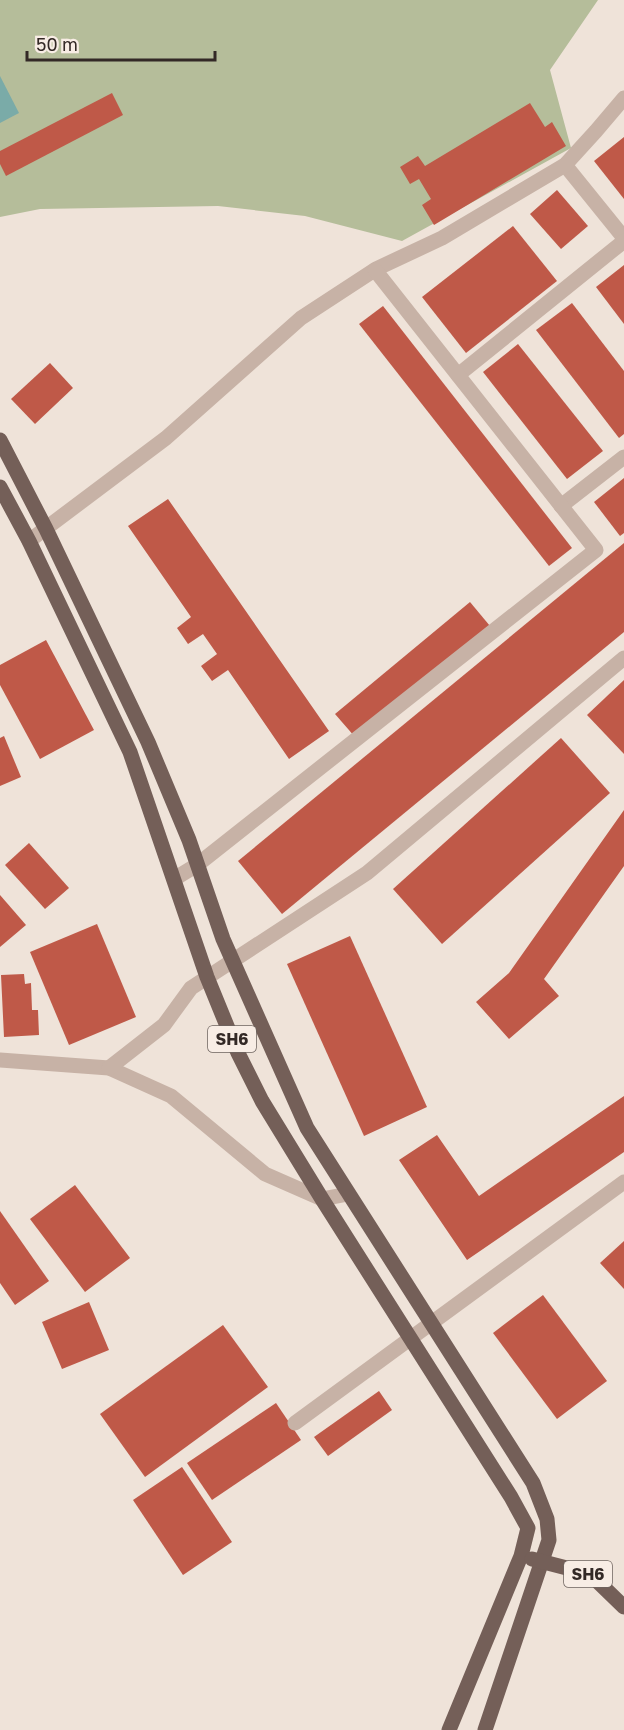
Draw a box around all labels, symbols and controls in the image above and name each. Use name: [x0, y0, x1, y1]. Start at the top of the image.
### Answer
scale bar: [27, 24, 214, 62]
text: 50 m: [36, 33, 78, 55]
road number: SH6: [208, 1026, 256, 1052]
road number: SH6: [564, 1561, 612, 1587]

